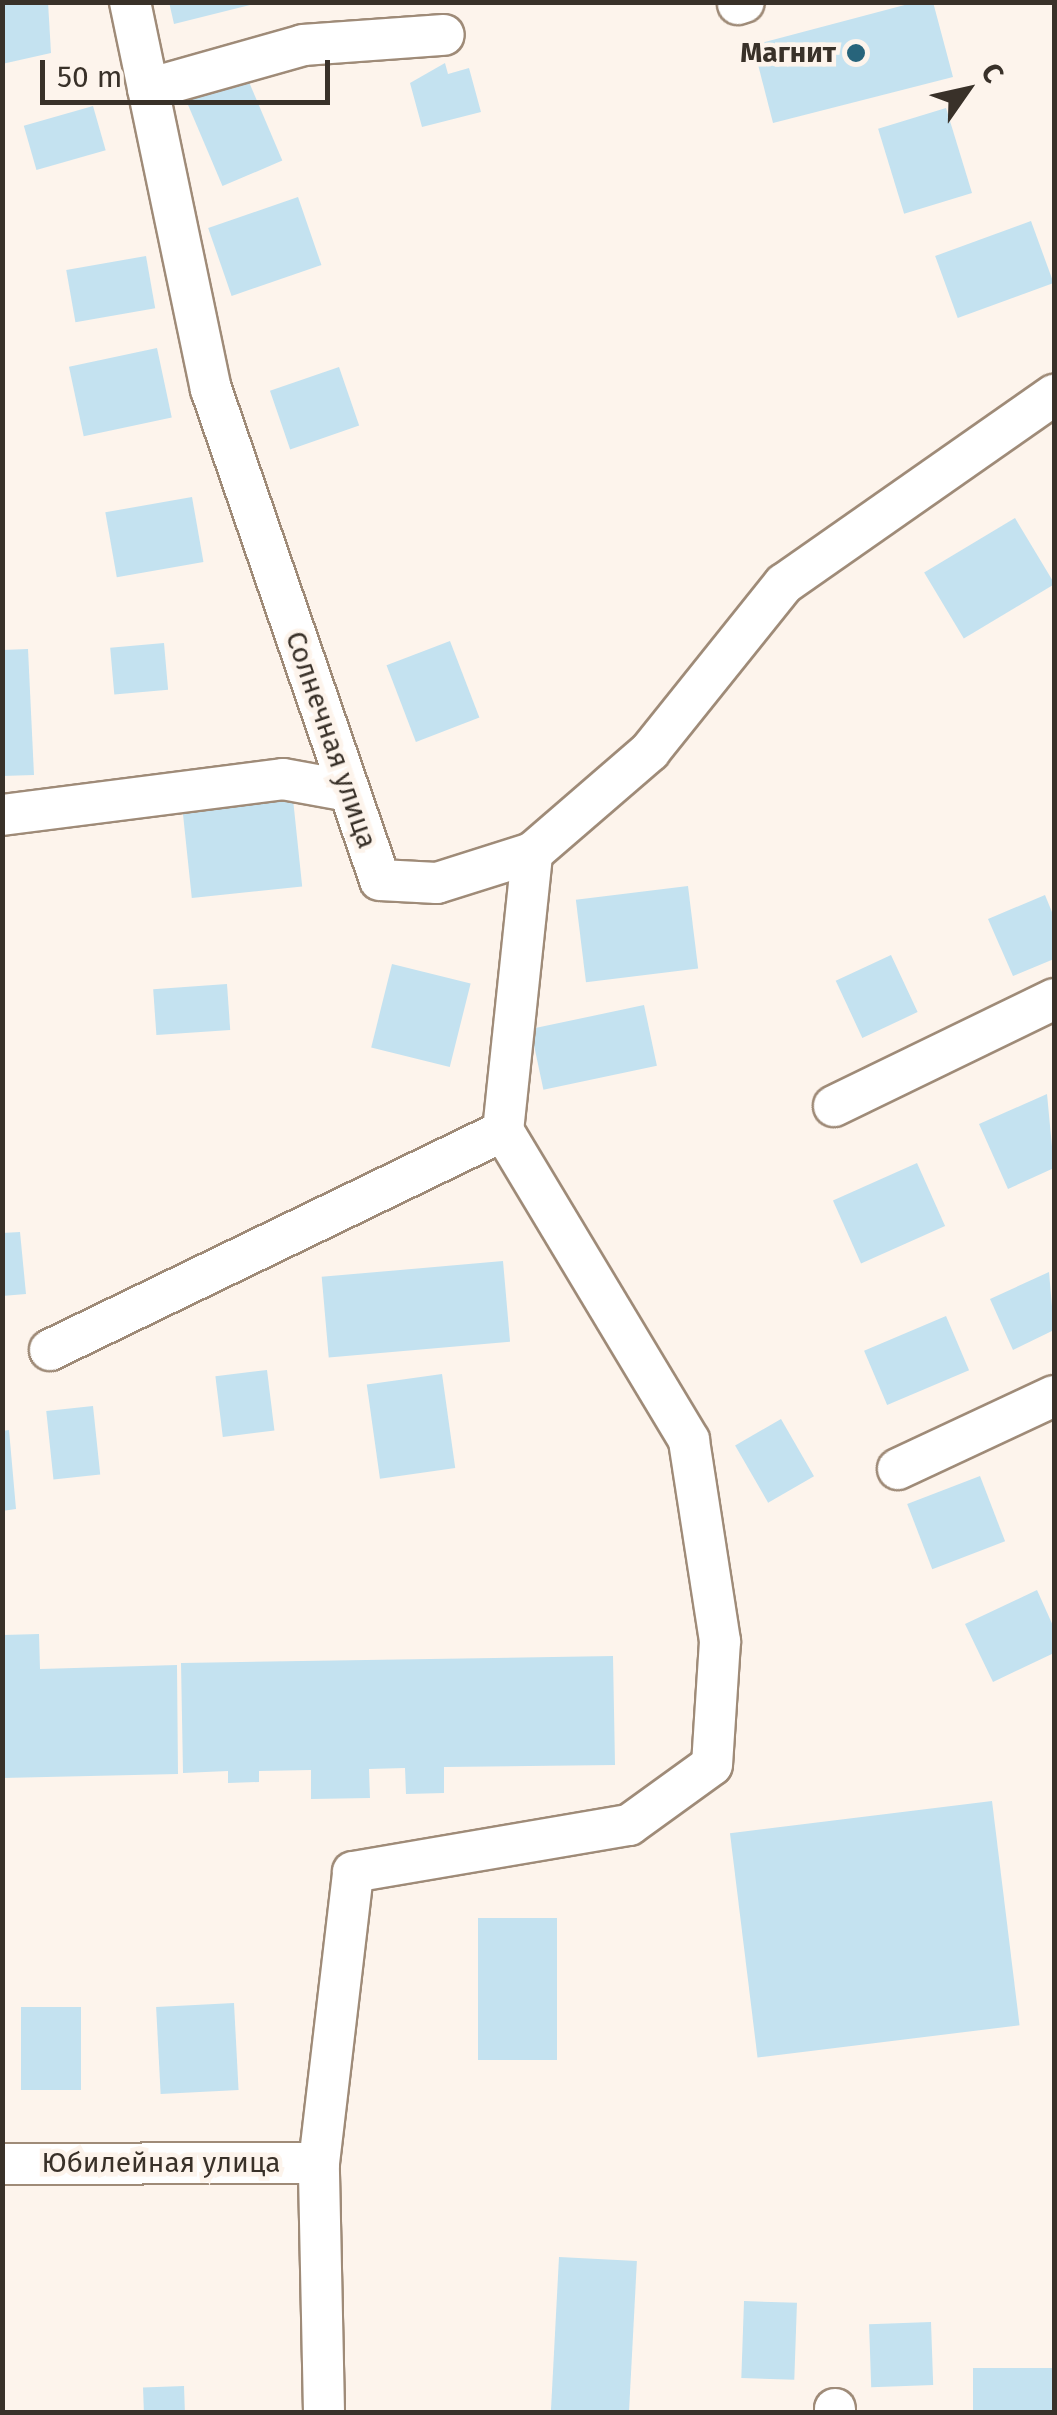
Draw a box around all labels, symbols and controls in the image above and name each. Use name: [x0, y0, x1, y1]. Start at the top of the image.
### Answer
place label: Магнит: [740, 36, 836, 70]
scale bar: [45, 40, 335, 102]
north arrow: [917, 40, 1017, 140]
marker: Магнит: [845, 42, 867, 64]
text: С: [974, 57, 1010, 89]
text: 50 m: [57, 59, 122, 95]
street label: Солнечная улица: [278, 627, 384, 853]
street label: Юбилейная улица: [41, 2146, 281, 2180]

